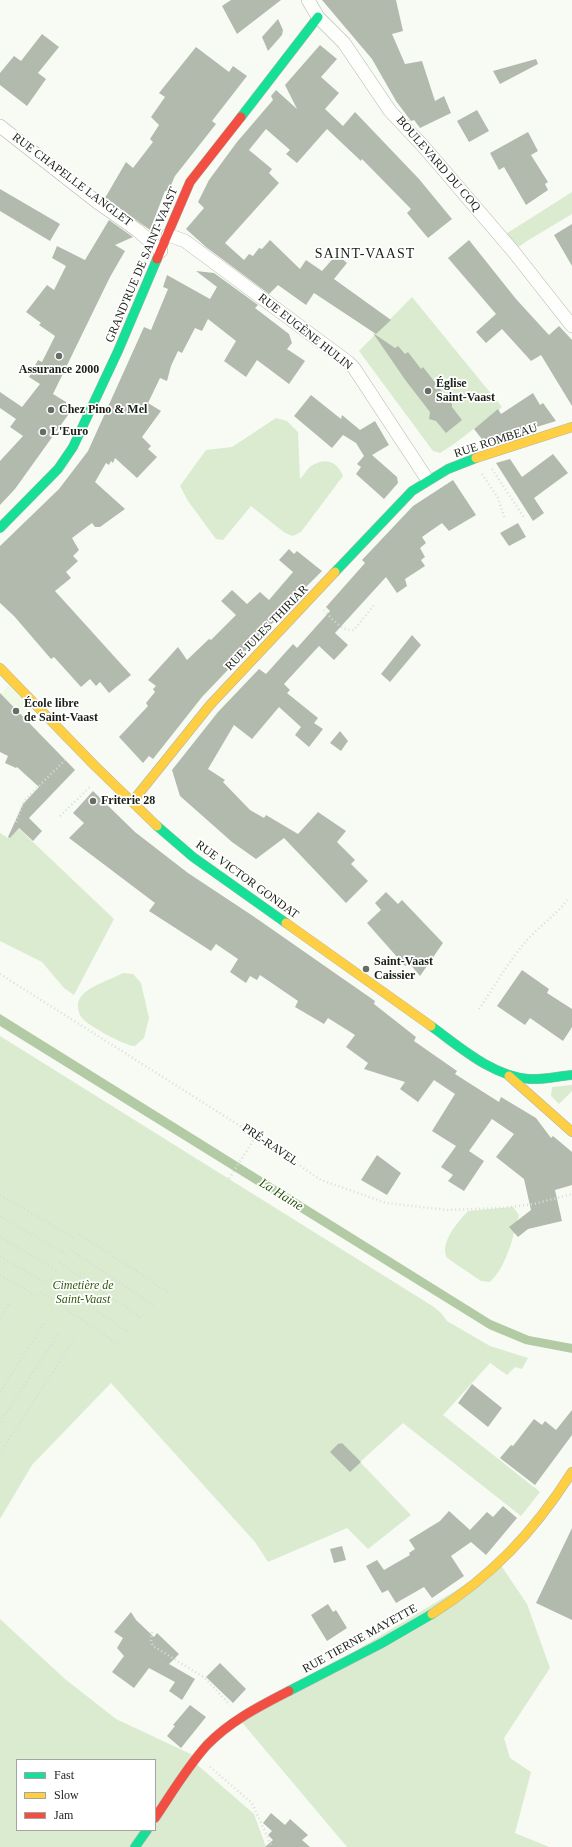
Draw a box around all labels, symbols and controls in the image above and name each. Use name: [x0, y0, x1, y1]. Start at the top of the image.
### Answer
street label: BOULEVARD DU COQ: [393, 114, 483, 214]
street label: RUE CHAPELLE LANGLET: [9, 130, 135, 230]
street label: GRAND'RUE DE SAINT-VAAST: [103, 185, 181, 345]
district label: SAINT-VAAST: [315, 246, 415, 262]
street label: RUE EUGÈNE HULIN: [255, 291, 355, 373]
marker: Assurance 2000: [54, 351, 64, 361]
place label: Assurance 2000: [19, 363, 99, 377]
place label: Église Saint-Vaast: [436, 377, 495, 405]
marker: Église Saint-Vaast: [423, 386, 433, 396]
place label: Chez Pino & Mel: [59, 403, 147, 417]
marker: Chez Pino & Mel: [46, 405, 56, 415]
street label: RUE ROMBEAU: [452, 421, 540, 461]
place label: L'Euro: [51, 425, 88, 439]
marker: L'Euro: [38, 427, 48, 437]
street label: RUE JULES THIRIAR: [222, 582, 312, 674]
place label: École libre de Saint-Vaast: [24, 697, 98, 725]
marker: École libre de Saint-Vaast: [11, 706, 21, 716]
place label: Friterie 28: [101, 794, 155, 808]
marker: Friterie 28: [88, 796, 98, 806]
street label: RUE VICTOR GONDAT: [193, 838, 301, 922]
place label: Saint-Vaast Caissier: [374, 955, 433, 983]
marker: Saint-Vaast Caissier: [361, 964, 371, 974]
street label: PRÉ-RAVEL: [239, 1121, 301, 1169]
water label: La Haine: [256, 1175, 306, 1215]
park label: Cimetière de Saint-Vaast: [52, 1279, 114, 1307]
street label: RUE TIERNE MAYETTE: [300, 1601, 420, 1677]
legend: [16, 1759, 156, 1831]
text: Fast: [54, 1768, 74, 1782]
text: Slow: [54, 1788, 79, 1802]
text: Jam: [54, 1808, 73, 1822]

